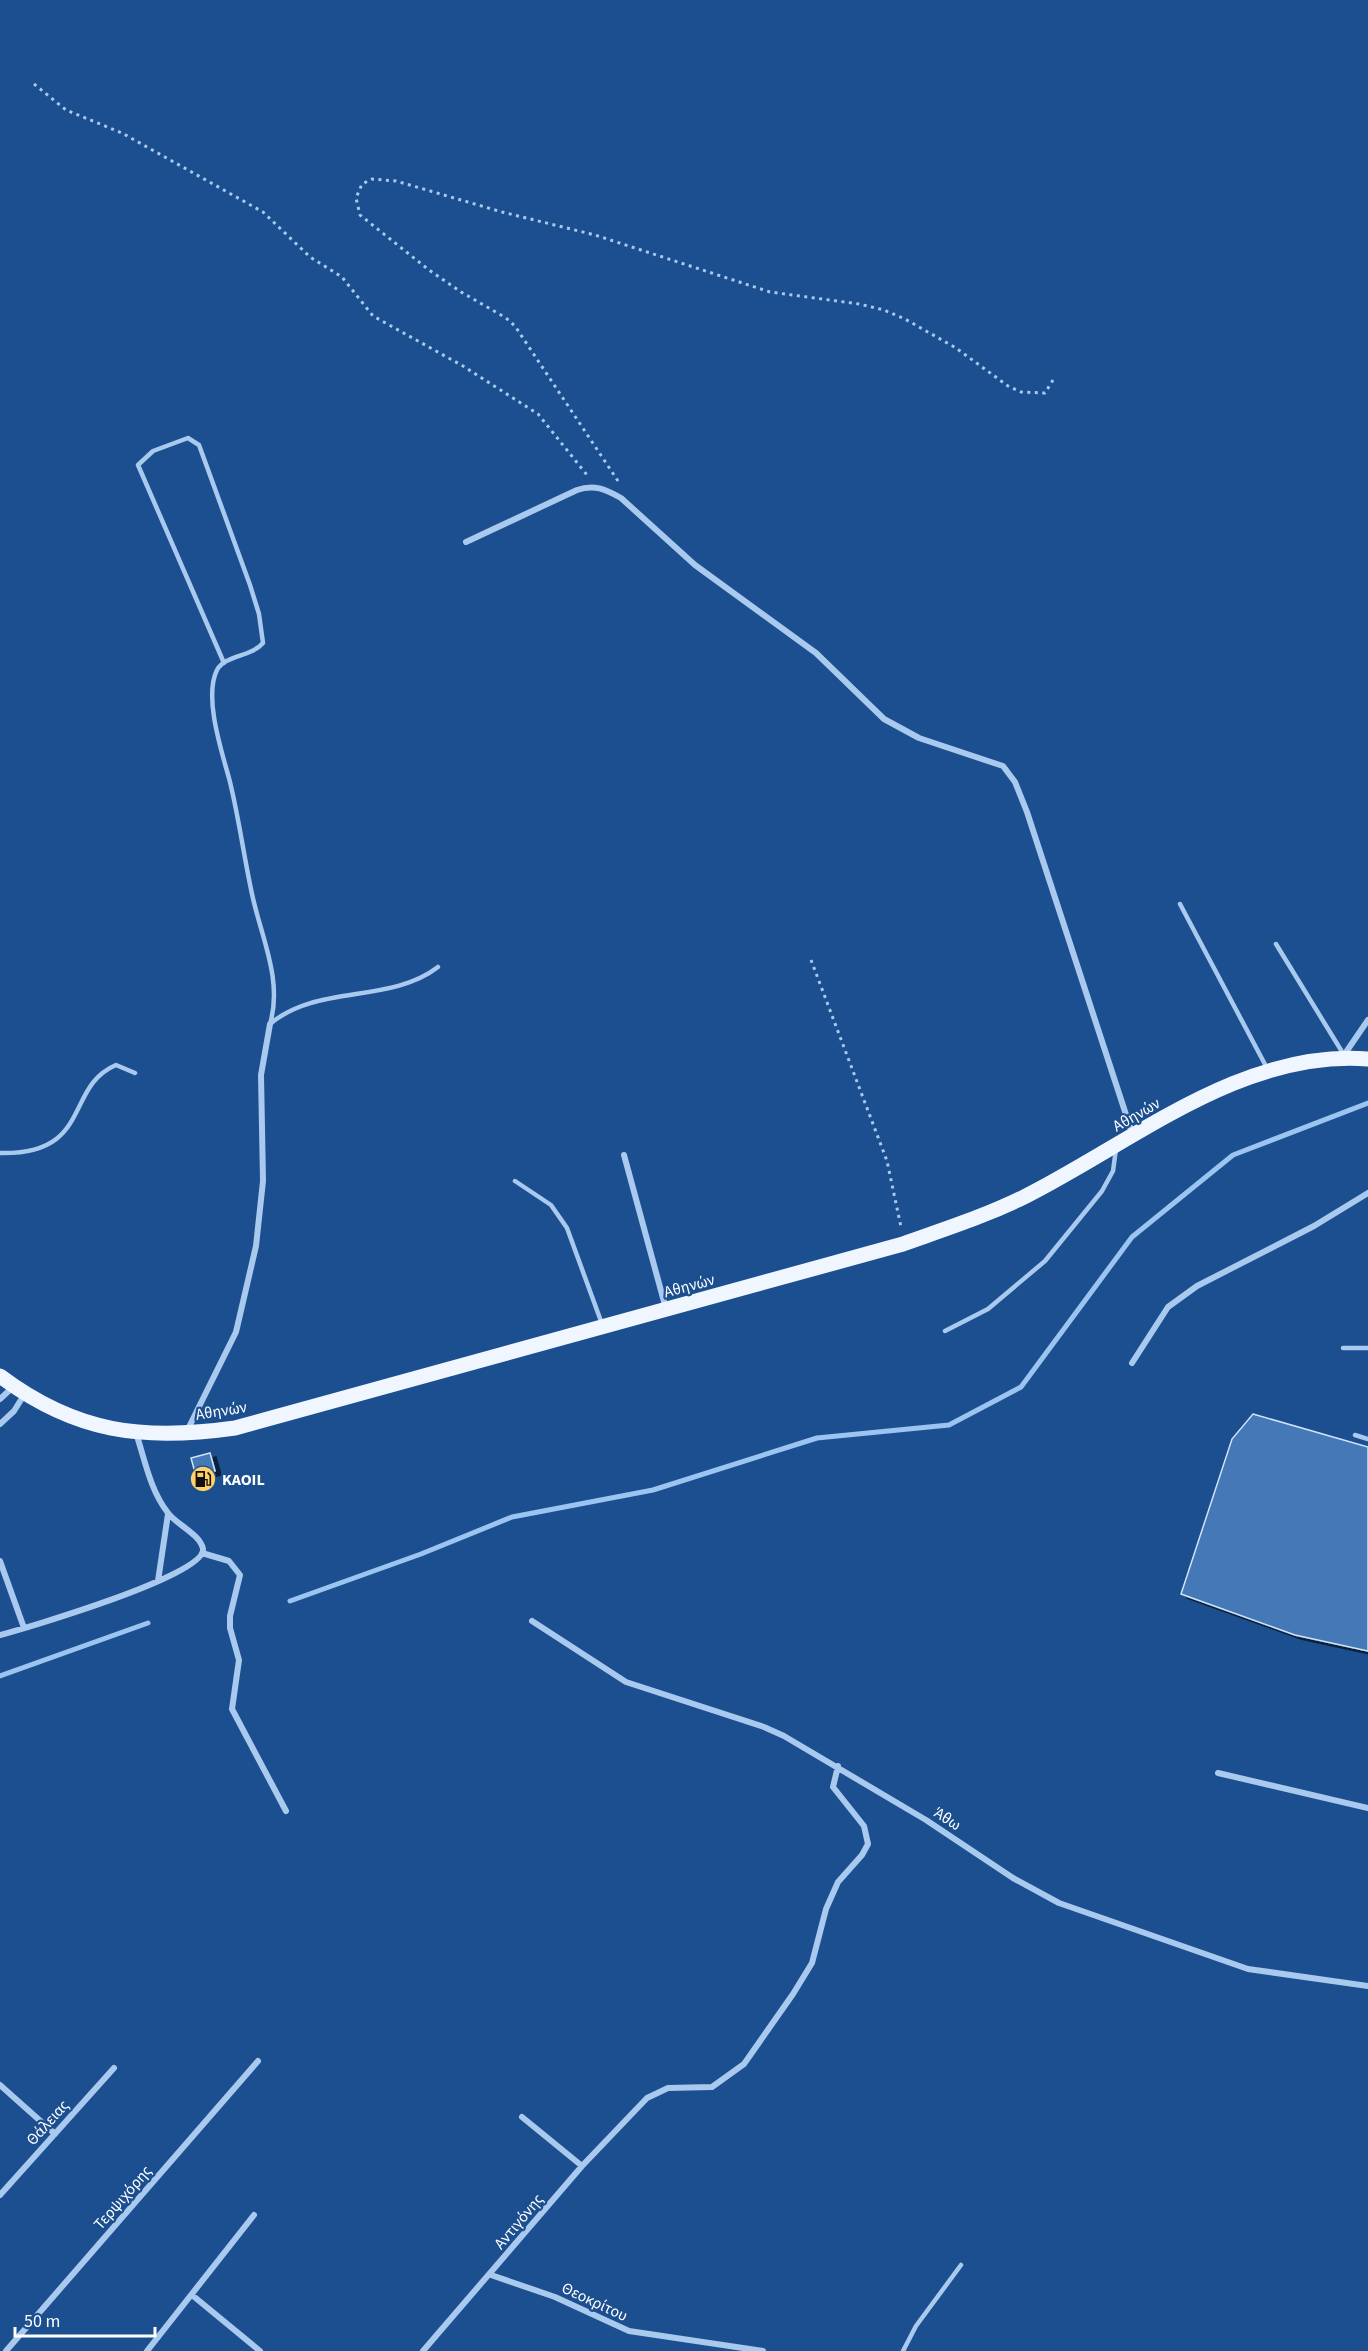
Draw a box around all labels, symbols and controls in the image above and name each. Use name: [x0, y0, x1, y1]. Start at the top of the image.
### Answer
street label: Αθηνών: [1109, 1092, 1165, 1137]
street label: Αθηνών: [661, 1269, 717, 1303]
street label: Αθηνών: [194, 1396, 249, 1426]
fuel station icon: KAOIL: [188, 1464, 218, 1494]
place label: KAOIL: [222, 1469, 265, 1491]
street label: Άθω: [929, 1802, 966, 1836]
street label: Θάλειας: [21, 2095, 74, 2150]
street label: Τερψιχόρης: [89, 2161, 157, 2235]
street label: Αντιγόνης: [489, 2189, 549, 2254]
street label: Θεοκρίτου: [558, 2277, 631, 2327]
scale bar: [15, 2300, 154, 2338]
text: 50 m: [24, 2309, 60, 2334]

